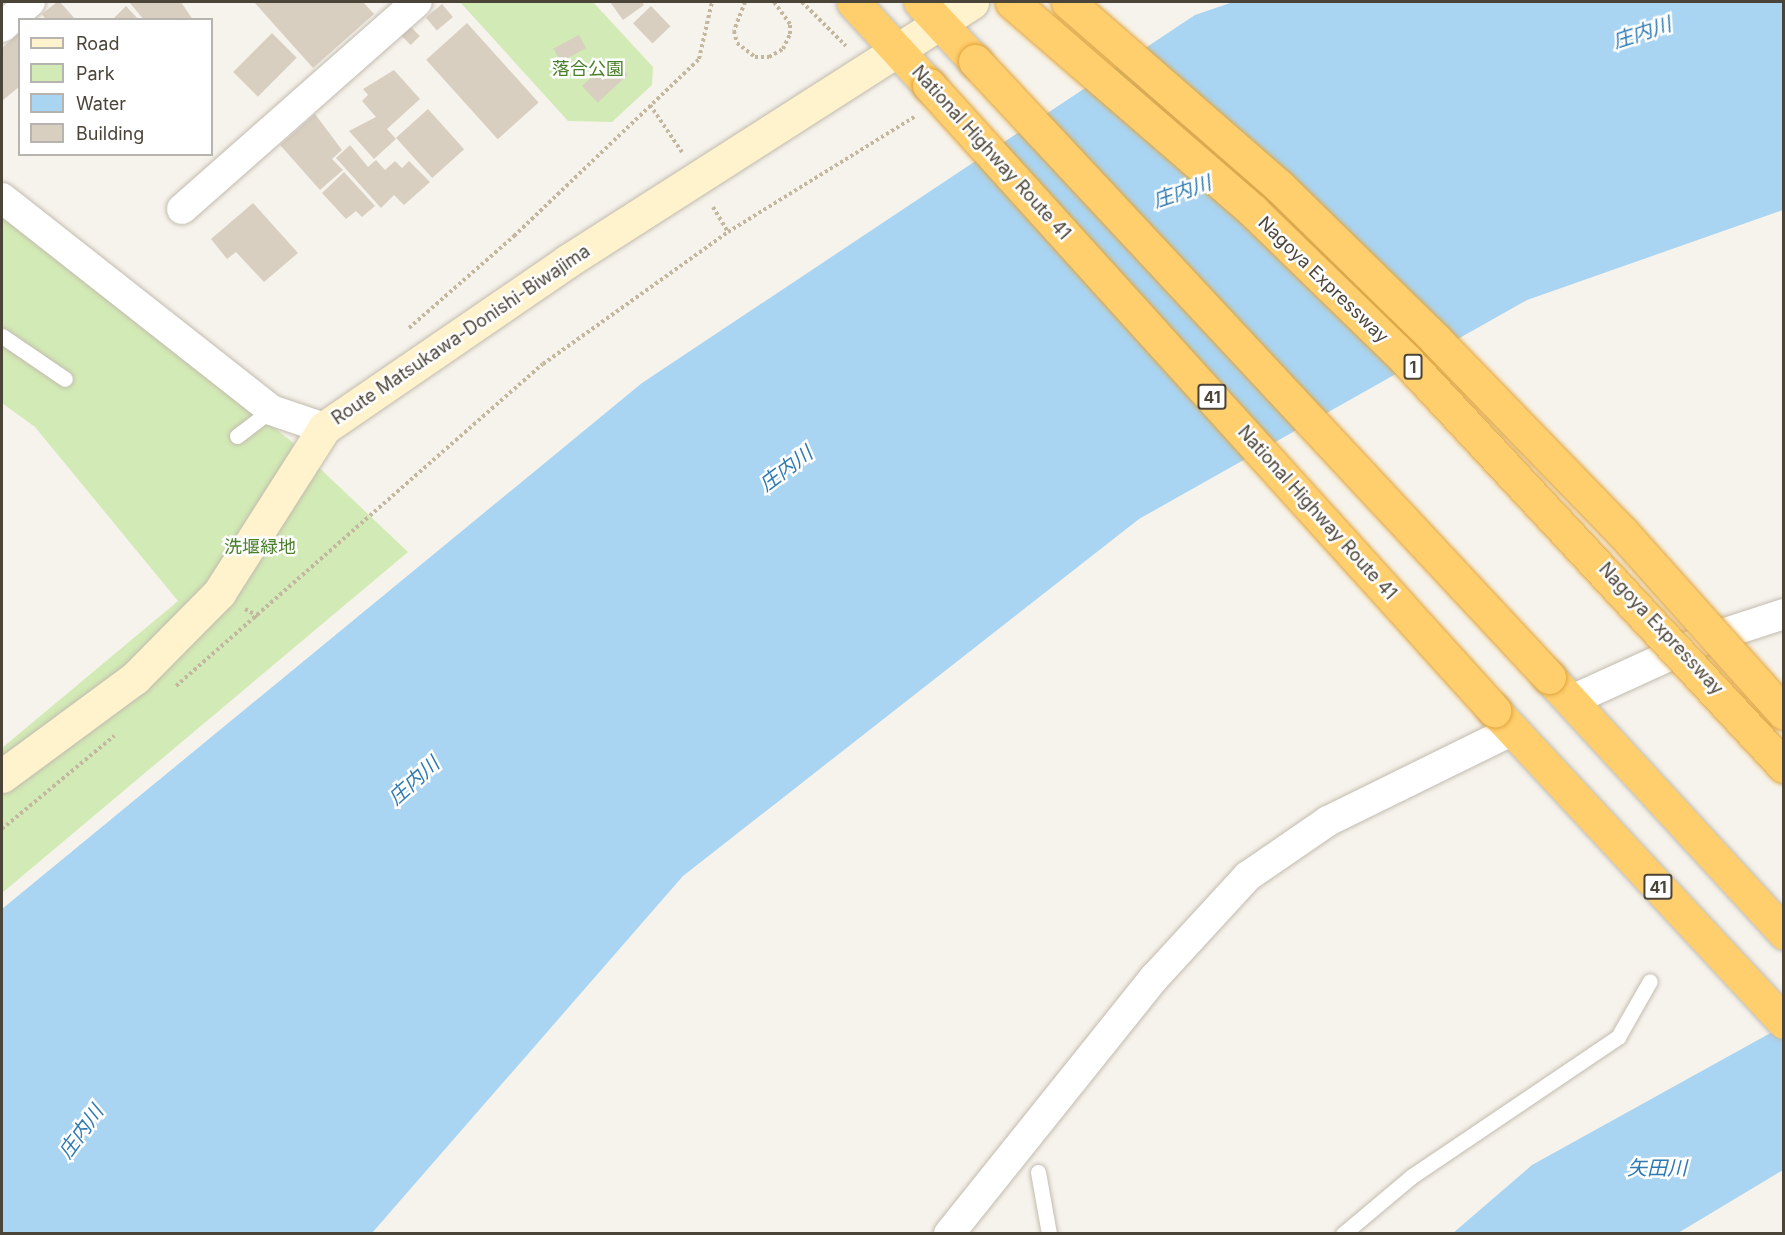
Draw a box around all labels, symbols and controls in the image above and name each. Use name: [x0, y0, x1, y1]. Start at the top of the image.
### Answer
water label: 庄内川: [1610, 12, 1674, 54]
legend: [18, 18, 213, 156]
text: Road: [76, 33, 119, 54]
park label: 落合公園: [552, 58, 624, 80]
street label: National Highway Route 41: [907, 62, 1075, 244]
text: Park: [76, 63, 115, 84]
text: Water: [76, 93, 126, 114]
text: Building: [76, 123, 144, 144]
water label: 庄内川: [1150, 171, 1214, 213]
street label: Nagoya Expressway: [1253, 212, 1393, 348]
street label: Route Matsukawa-Donishi-Biwajima: [328, 240, 594, 430]
road number: 1: [1402, 354, 1424, 380]
road number: 41: [1197, 384, 1227, 410]
street label: National Highway Route 41: [1233, 422, 1401, 604]
water label: 庄内川: [755, 441, 817, 497]
park label: 洗堰緑地: [224, 536, 296, 558]
street label: Nagoya Expressway: [1594, 558, 1728, 700]
water label: 庄内川: [384, 752, 444, 810]
road number: 41: [1643, 874, 1673, 900]
water label: 庄内川: [54, 1101, 108, 1163]
water label: 矢田川: [1627, 1156, 1687, 1180]

